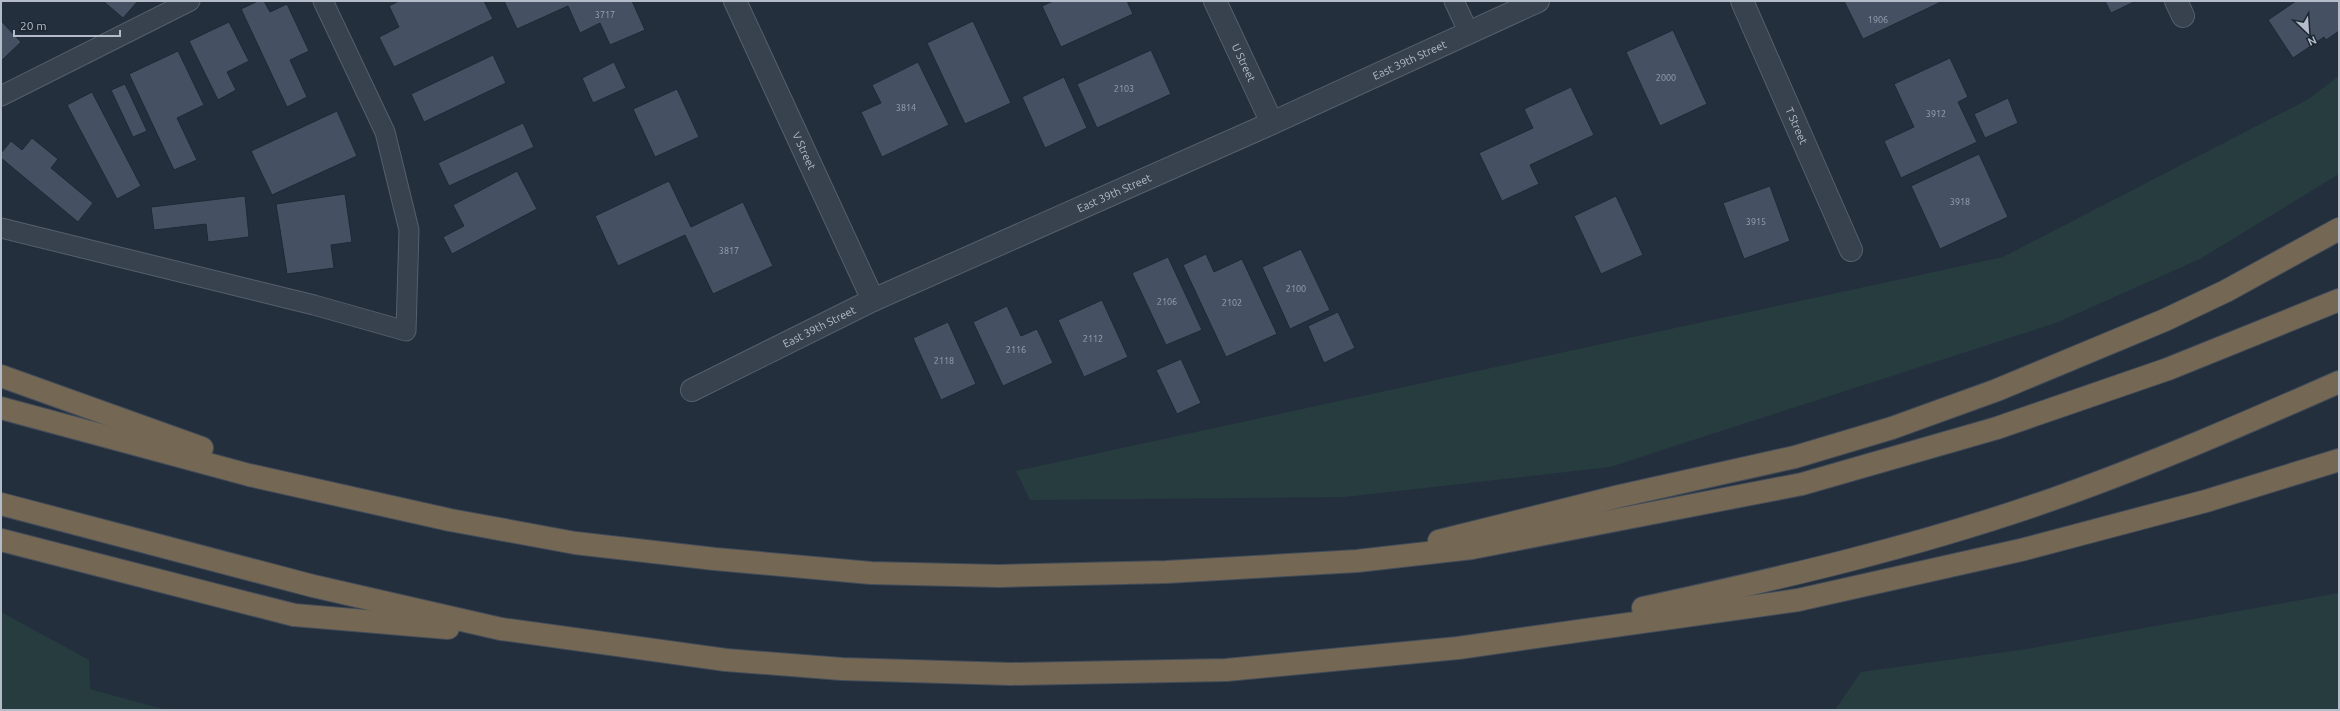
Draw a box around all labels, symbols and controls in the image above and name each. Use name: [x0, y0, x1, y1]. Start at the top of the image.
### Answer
house number: 3717: [595, 10, 615, 20]
scale bar: [14, 12, 120, 38]
north arrow: [2288, 12, 2328, 52]
house number: 1906: [1868, 15, 1888, 25]
text: 20 m: [20, 19, 47, 32]
text: N: [2306, 34, 2318, 48]
street label: East 39th Street: [1371, 38, 1449, 82]
street label: U Street: [1230, 42, 1258, 84]
house number: 2000: [1656, 73, 1676, 83]
house number: 2103: [1114, 84, 1134, 94]
house number: 3814: [896, 103, 916, 113]
street label: T Street: [1783, 105, 1810, 147]
house number: 3912: [1926, 109, 1946, 119]
street label: V Street: [790, 130, 818, 172]
street label: East 39th Street: [1075, 171, 1154, 215]
house number: 3918: [1950, 197, 1970, 207]
house number: 3915: [1746, 217, 1766, 227]
house number: 3817: [719, 246, 739, 256]
house number: 2100: [1286, 284, 1306, 294]
house number: 2106: [1157, 297, 1177, 307]
house number: 2102: [1222, 298, 1242, 308]
street label: East 39th Street: [781, 303, 858, 350]
house number: 2112: [1083, 334, 1103, 344]
house number: 2116: [1006, 345, 1026, 355]
house number: 2118: [934, 356, 954, 366]

